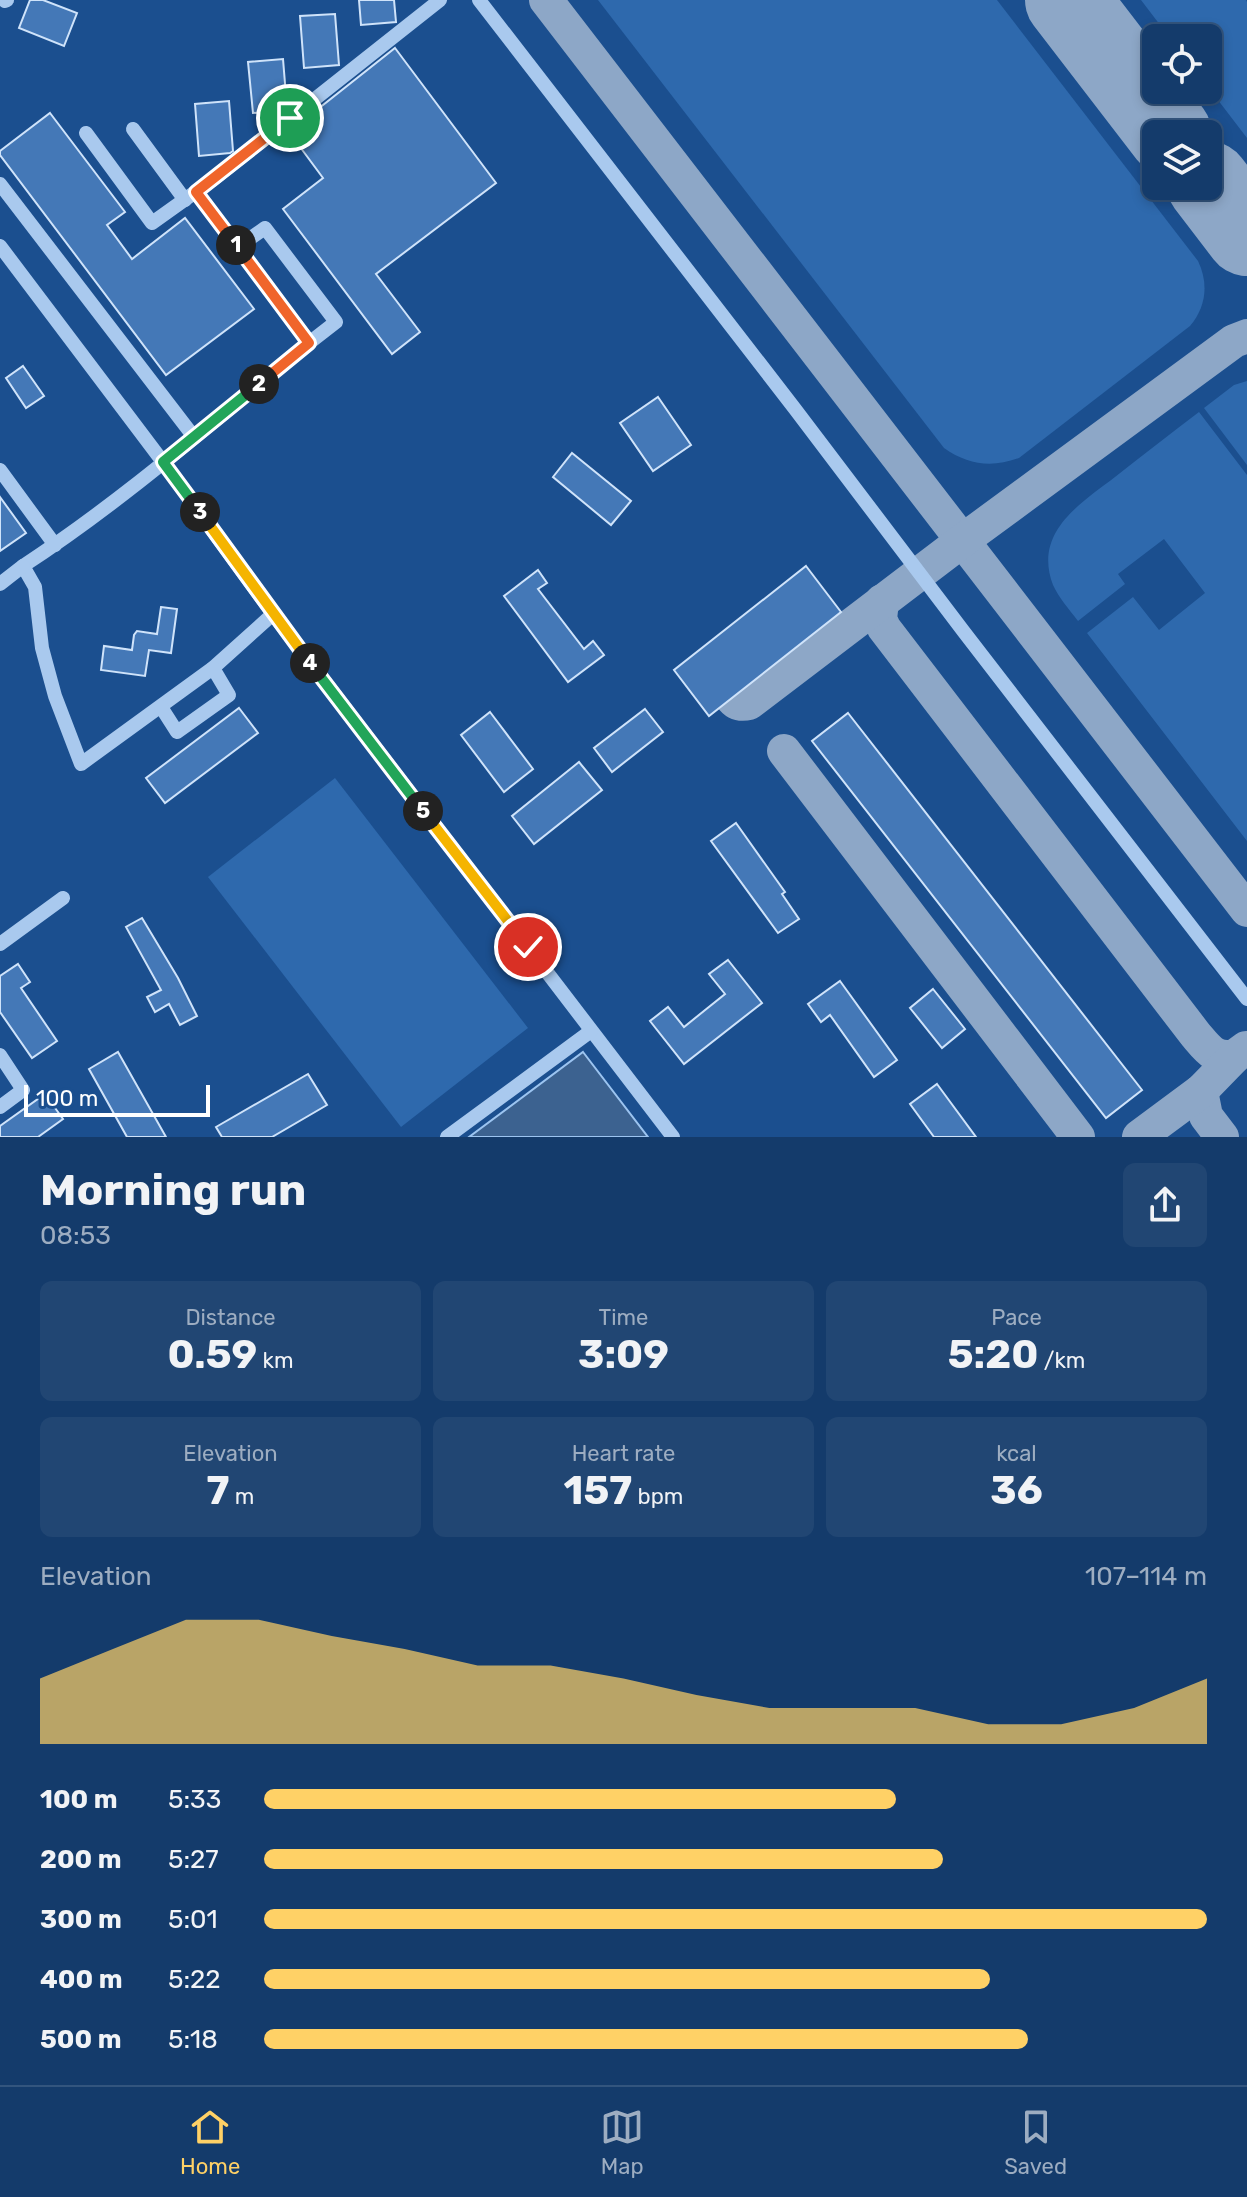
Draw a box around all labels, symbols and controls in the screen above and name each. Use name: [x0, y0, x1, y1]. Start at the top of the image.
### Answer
map controls: [1142, 24, 1222, 200]
button: locate: [1142, 24, 1222, 104]
pin: [256, 84, 324, 152]
icon: arrive: [268, 96, 312, 140]
button: layers: [1142, 120, 1222, 200]
pin: 1: [216, 225, 256, 265]
text: 1: [231, 231, 241, 258]
pin: 2: [239, 364, 279, 404]
text: 2: [252, 370, 266, 397]
pin: 3: [180, 492, 220, 532]
text: 3: [193, 498, 207, 525]
pin: 4: [290, 643, 330, 683]
text: 4: [302, 649, 318, 676]
pin: 5: [403, 791, 443, 831]
text: 5: [416, 797, 430, 824]
pin: [494, 913, 562, 981]
icon: check: [506, 925, 550, 969]
scale bar: [24, 1081, 210, 1117]
text: 100 m: [36, 1085, 98, 1112]
button: share: [1123, 1163, 1207, 1247]
text: Morning run: [40, 1164, 306, 1216]
text: 08:53: [40, 1220, 111, 1251]
text: Distance: [185, 1304, 276, 1331]
text: Time: [599, 1304, 648, 1331]
text: Pace: [991, 1304, 1042, 1331]
text: 0.59: [167, 1331, 257, 1378]
text: 3:09: [578, 1331, 669, 1378]
text: 5:20: [948, 1331, 1038, 1378]
text: km: [257, 1347, 294, 1374]
text: /km: [1038, 1347, 1085, 1374]
text: Elevation: [183, 1440, 278, 1467]
text: Heart rate: [572, 1440, 675, 1467]
text: kcal: [996, 1440, 1037, 1467]
text: 7: [207, 1467, 229, 1514]
text: 157: [564, 1467, 632, 1514]
text: 36: [990, 1467, 1043, 1514]
text: m: [229, 1483, 254, 1510]
text: bpm: [632, 1483, 683, 1510]
text: Elevation: [40, 1561, 151, 1592]
text: 107–114 m: [1085, 1561, 1207, 1592]
text: 100 m: [40, 1784, 118, 1815]
text: 5:33: [168, 1784, 221, 1815]
text: 200 m: [40, 1844, 122, 1875]
text: 5:27: [168, 1844, 219, 1875]
text: 300 m: [40, 1904, 122, 1935]
text: 5:01: [168, 1904, 218, 1935]
text: 400 m: [40, 1964, 122, 1995]
text: 5:22: [168, 1964, 221, 1995]
text: 500 m: [40, 2024, 122, 2055]
text: 5:18: [168, 2024, 218, 2055]
tab: Home: [180, 2105, 240, 2180]
tab: Map: [600, 2105, 644, 2180]
tab: Saved: [1004, 2105, 1067, 2180]

